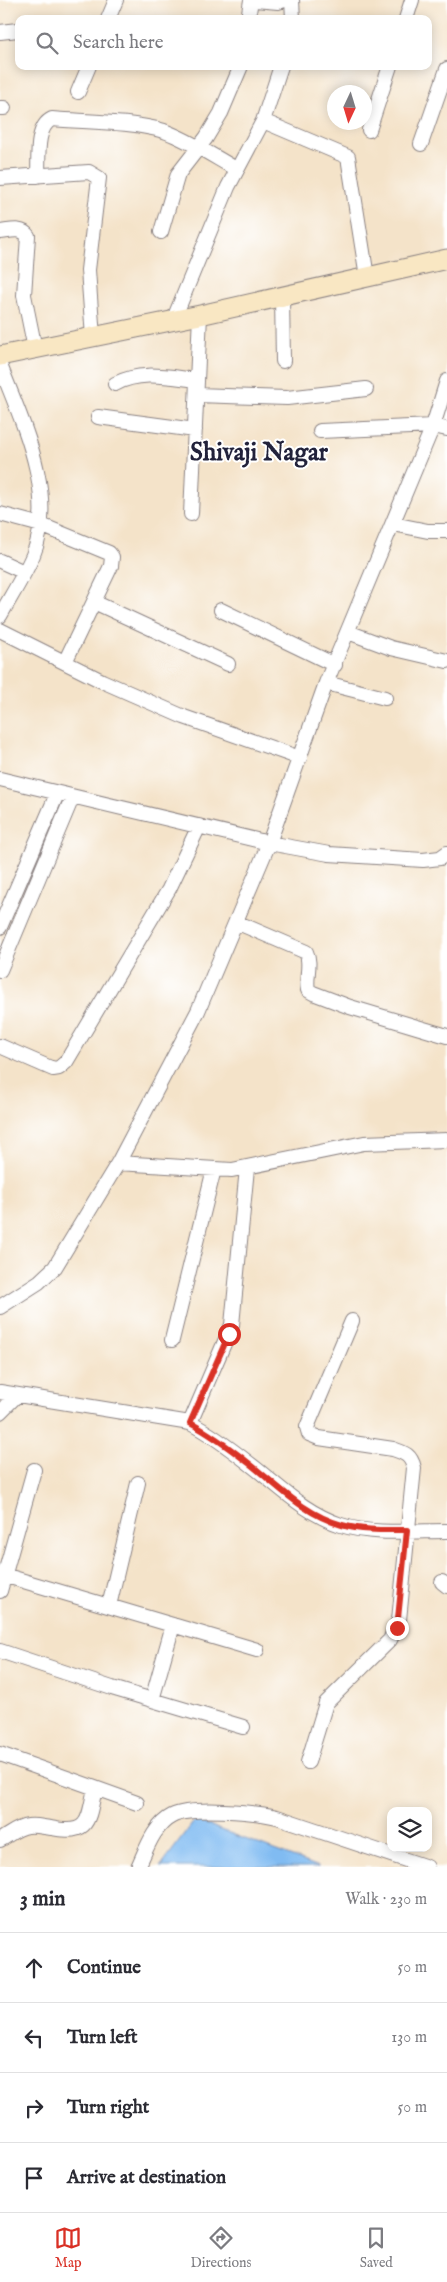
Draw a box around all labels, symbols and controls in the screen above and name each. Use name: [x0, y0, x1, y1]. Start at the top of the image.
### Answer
search box: [15, 15, 432, 70]
icon: search: [33, 29, 61, 57]
text: Search here: [73, 31, 164, 55]
north arrow: [327, 85, 372, 130]
district label: Shivaji Nagar: [190, 437, 329, 469]
route start: [218, 1323, 241, 1346]
route end: [386, 1617, 409, 1640]
map controls: [387, 1807, 432, 1852]
button: layers: [387, 1807, 432, 1852]
text: 3 min: [20, 1886, 65, 1913]
text: Walk · 230 m: [345, 1890, 427, 1910]
icon: ahead: [20, 1954, 48, 1982]
text: Continue: [67, 1956, 141, 1980]
text: 50 m: [398, 1958, 427, 1978]
icon: left: [20, 2024, 48, 2052]
text: Turn left: [67, 2026, 138, 2050]
text: 130 m: [391, 2028, 427, 2048]
icon: right: [20, 2094, 48, 2122]
text: Turn right: [67, 2096, 149, 2120]
text: 50 m: [398, 2098, 427, 2118]
icon: arrive: [20, 2164, 48, 2192]
text: Arrive at destination: [67, 2166, 226, 2190]
tab: Map: [54, 2224, 82, 2272]
tab: Directions: [190, 2224, 251, 2272]
tab: Saved: [360, 2224, 393, 2272]

